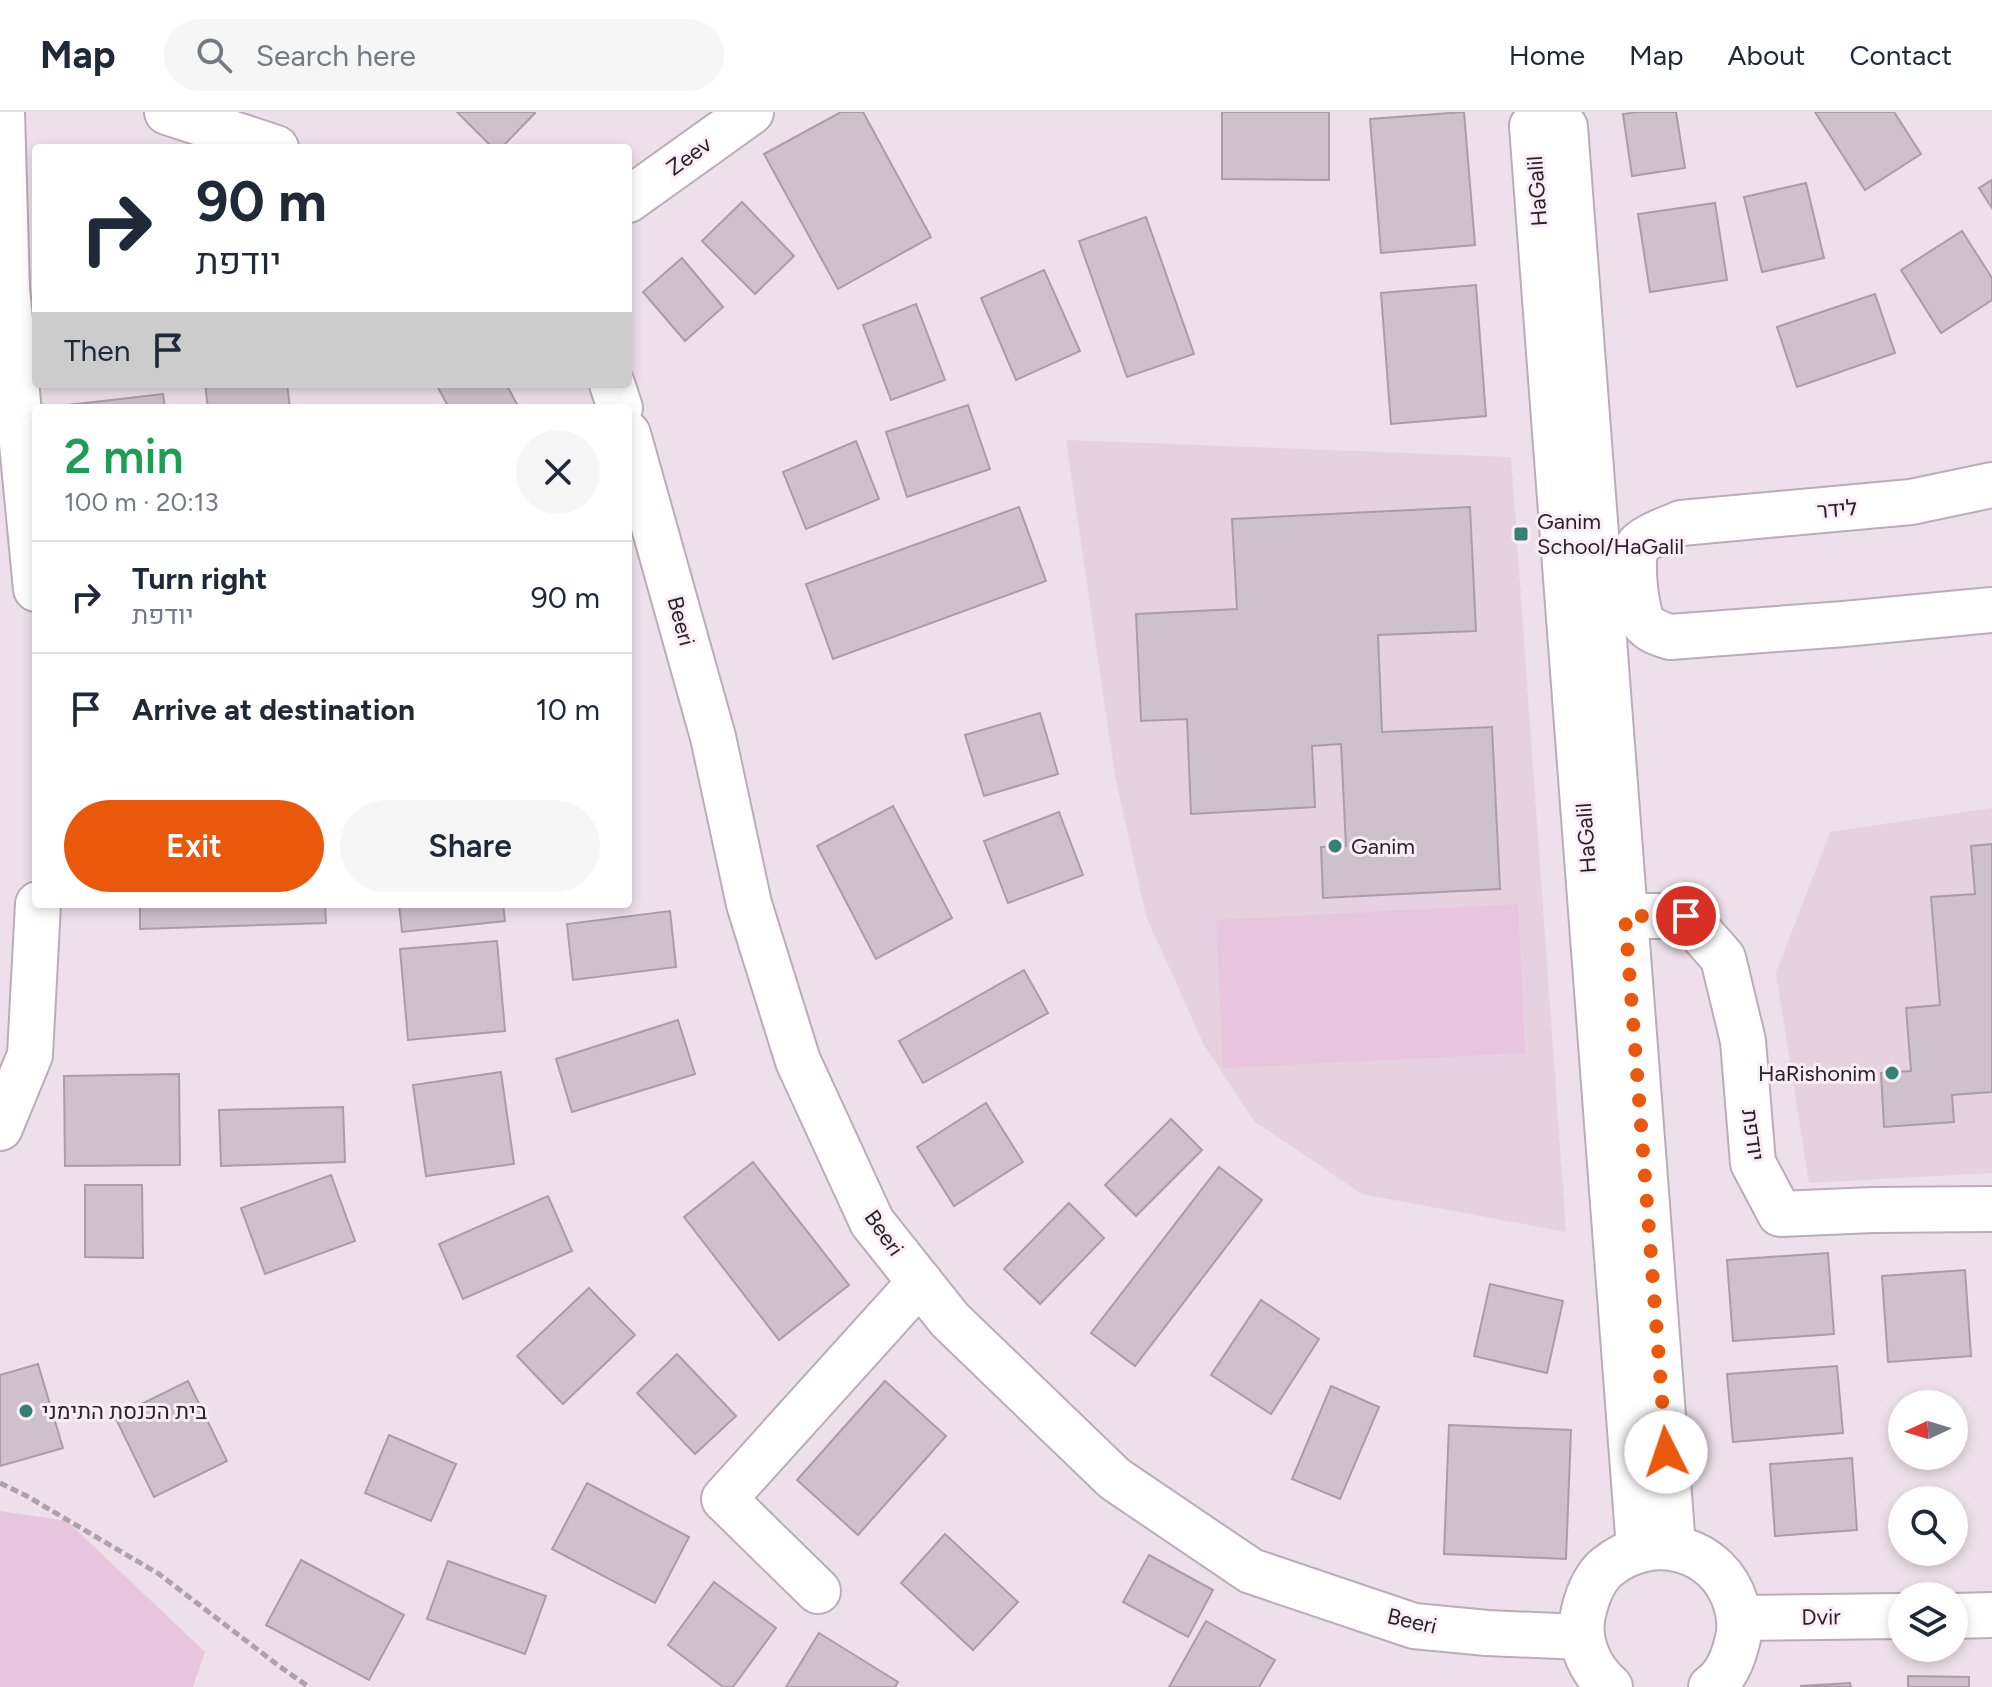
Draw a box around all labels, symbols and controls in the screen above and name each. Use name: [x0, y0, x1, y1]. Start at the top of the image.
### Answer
search box: [164, 19, 724, 91]
text: Map: [40, 32, 116, 78]
icon: search: [192, 33, 236, 77]
text: Search here: [256, 37, 416, 74]
text: Home: [1509, 38, 1585, 72]
text: Map: [1629, 38, 1684, 72]
text: About: [1728, 38, 1805, 72]
text: Contact: [1849, 38, 1952, 72]
street label: Zeev: [661, 130, 717, 181]
street label: HaGalil: [1521, 155, 1553, 227]
text: 90 m: [196, 168, 327, 235]
icon: right: [64, 176, 168, 280]
text: יודפת: [196, 240, 281, 283]
icon: arrive: [146, 328, 190, 372]
text: Then: [64, 332, 130, 369]
text: 2 min: [64, 427, 184, 485]
button: close: [516, 430, 600, 514]
text: 100 m · 20:13: [64, 486, 219, 518]
street label: לידר: [1816, 494, 1858, 524]
place label: Ganim School/HaGalil: [1537, 508, 1684, 560]
marker: Ganim School/HaGalil: [1512, 525, 1530, 543]
text: Turn right: [132, 560, 267, 597]
icon: right: [64, 575, 108, 619]
text: 90 m: [531, 579, 600, 616]
street label: Beeri: [661, 593, 701, 649]
text: יודפת: [132, 599, 194, 631]
icon: arrive: [64, 687, 108, 731]
text: Arrive at destination: [132, 691, 415, 728]
text: 10 m: [535, 691, 600, 728]
button: Exit: [64, 800, 324, 892]
button: Share: [340, 800, 600, 892]
street label: HaGalil: [1570, 802, 1602, 874]
place label: Ganim: [1351, 833, 1415, 860]
marker: Ganim: [1326, 837, 1344, 855]
pin: [1652, 882, 1720, 950]
icon: arrive: [1664, 894, 1708, 938]
place label: HaRishonim: [1758, 1060, 1876, 1087]
marker: HaRishonim: [1883, 1064, 1901, 1082]
street label: יודפת: [1736, 1107, 1770, 1163]
street label: Beeri: [859, 1205, 909, 1261]
north arrow: [1888, 1390, 1968, 1470]
map controls: [1888, 1390, 1968, 1662]
place label: בית הכנסת התימני: [42, 1398, 208, 1425]
marker: בית הכנסת התימני: [17, 1402, 35, 1420]
position arrow: [1624, 1410, 1708, 1494]
button: search: [1888, 1486, 1968, 1566]
button: layers: [1888, 1582, 1968, 1662]
street label: Beeri: [1385, 1602, 1439, 1640]
street label: Dvir: [1801, 1603, 1841, 1631]

